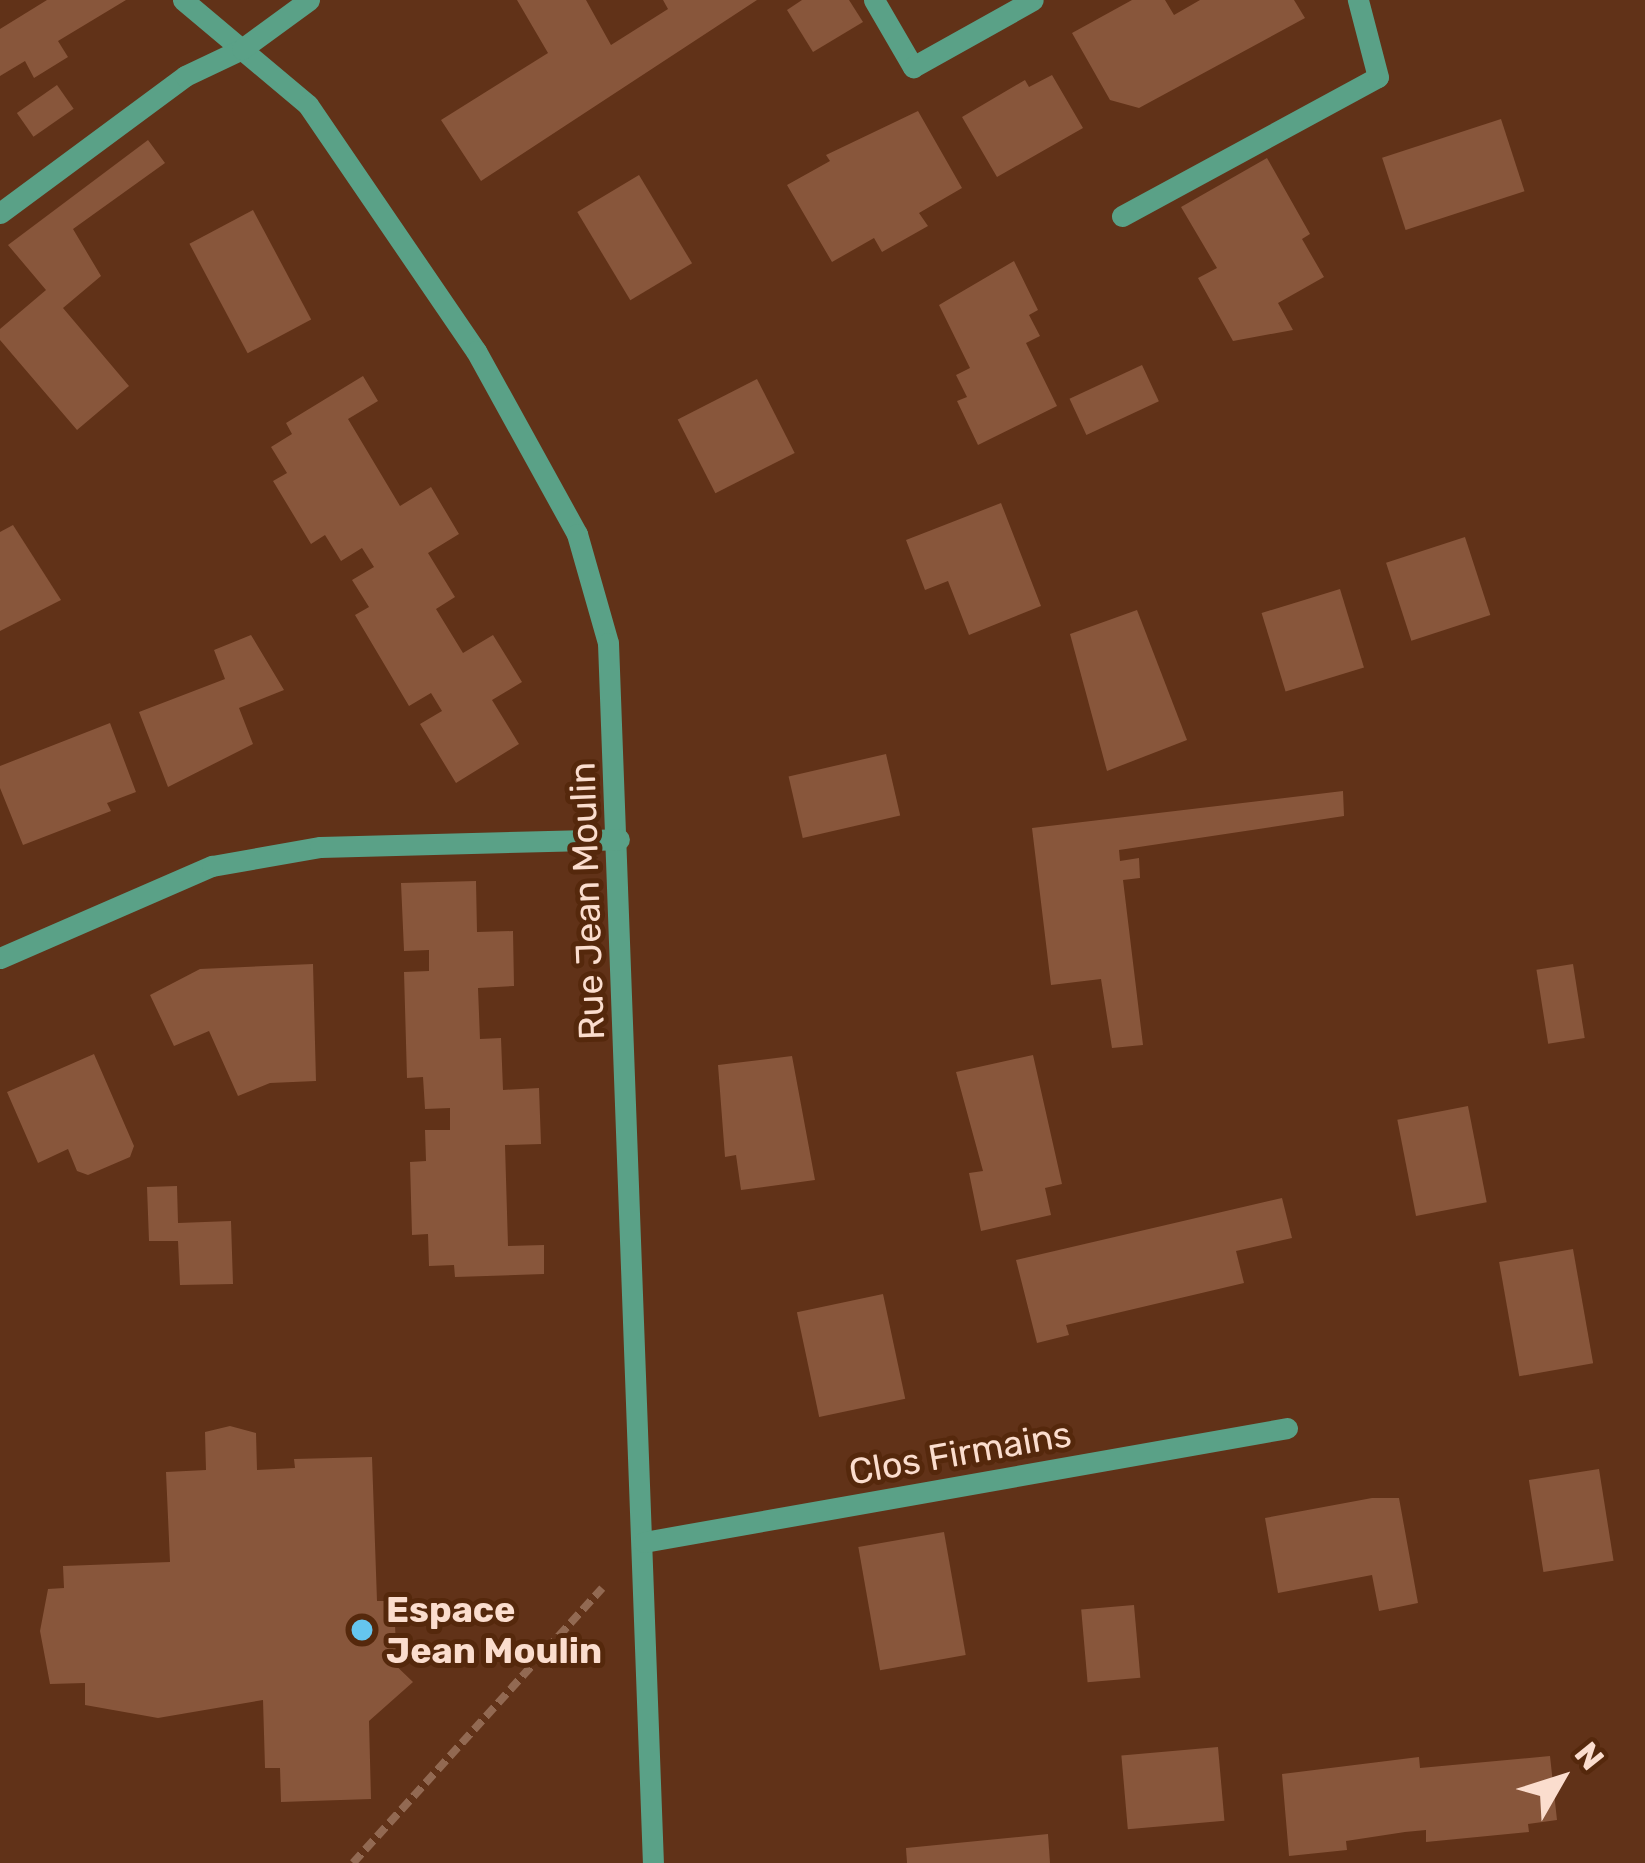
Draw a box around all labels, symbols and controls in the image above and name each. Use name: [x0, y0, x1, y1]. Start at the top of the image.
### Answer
street label: Rue Jean Moulin: [561, 761, 613, 1041]
street label: Clos Firmains: [846, 1412, 1074, 1494]
place label: Espace Jean Moulin: [386, 1587, 602, 1672]
marker: Espace Jean Moulin: [349, 1617, 375, 1643]
north arrow: [1501, 1719, 1621, 1839]
text: N: [1567, 1735, 1612, 1778]

